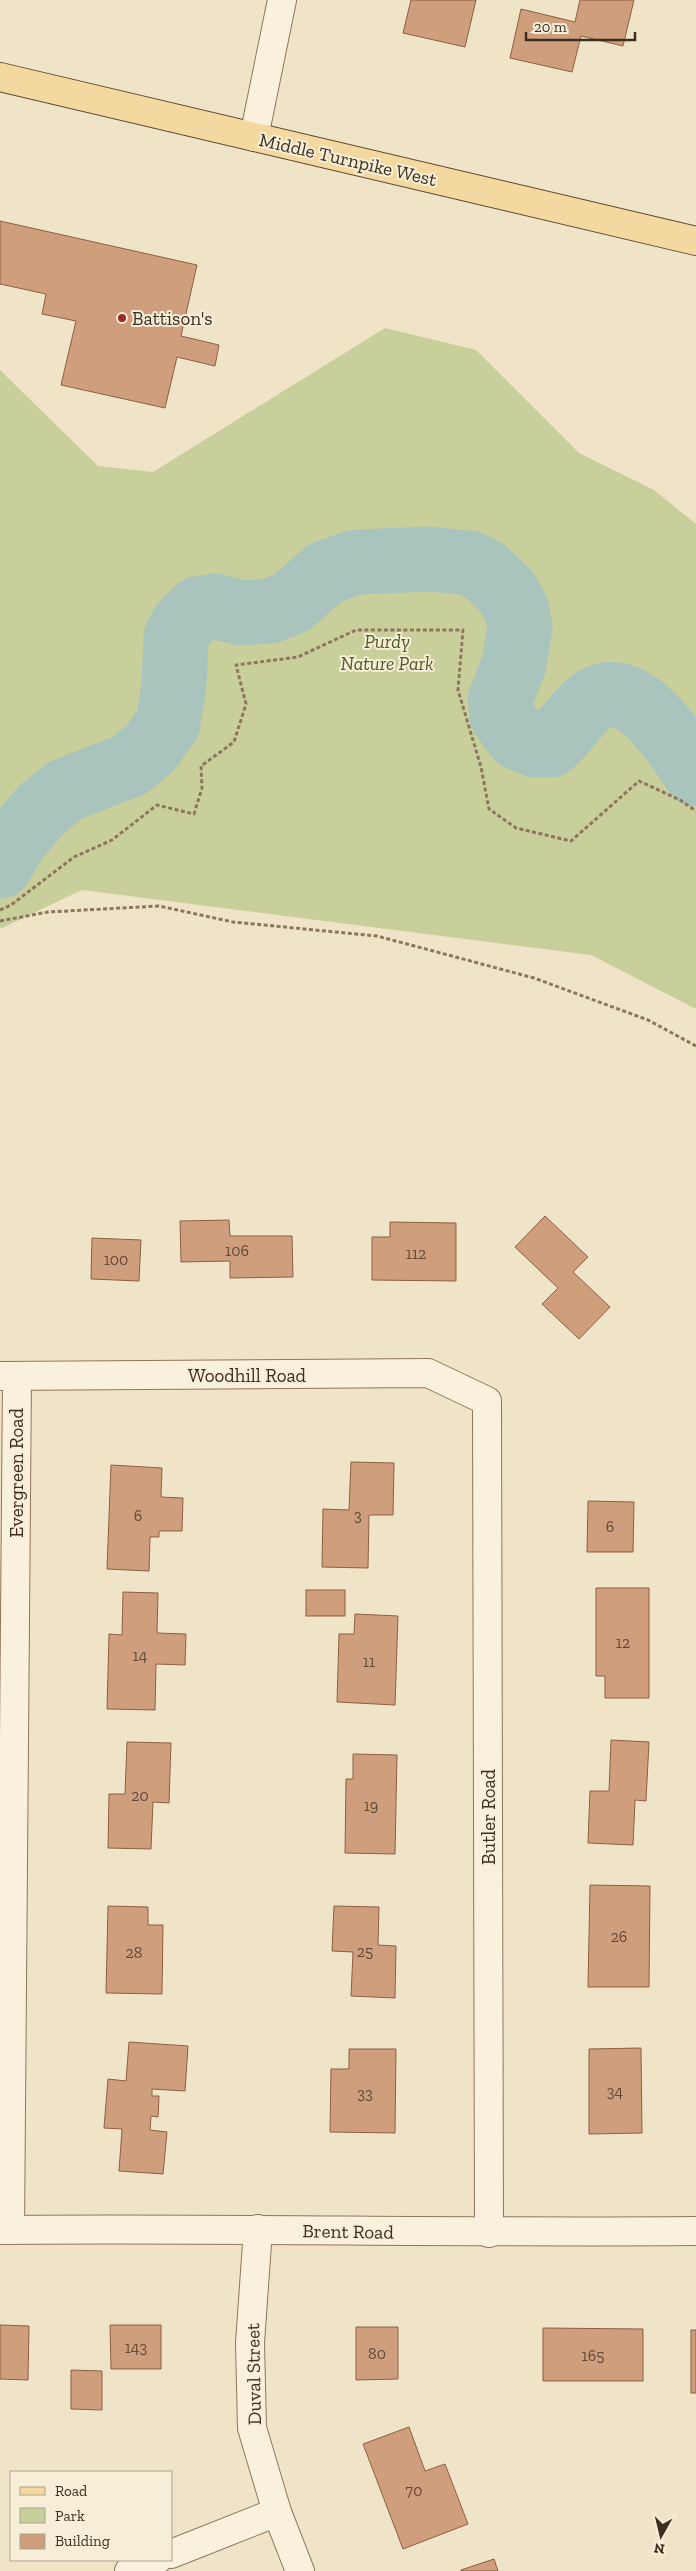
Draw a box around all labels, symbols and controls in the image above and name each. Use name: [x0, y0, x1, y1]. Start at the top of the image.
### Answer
scale bar: [526, 10, 635, 42]
text: 20 m: [534, 18, 567, 36]
street label: Middle Turnpike West: [257, 128, 439, 191]
place label: Battison's: [132, 307, 213, 330]
marker: Battison's: [116, 312, 128, 324]
park label: Purdy Nature Park: [340, 630, 434, 675]
house number: 106: [225, 1241, 249, 1260]
house number: 112: [406, 1244, 426, 1263]
house number: 100: [104, 1250, 128, 1269]
street label: Woodhill Road: [188, 1364, 307, 1387]
street label: Evergreen Road: [5, 1408, 28, 1538]
house number: 6: [134, 1506, 142, 1525]
house number: 3: [354, 1506, 362, 1525]
house number: 6: [606, 1517, 614, 1536]
house number: 12: [616, 1633, 630, 1652]
house number: 14: [133, 1646, 148, 1665]
house number: 11: [363, 1652, 375, 1671]
street label: Butler Road: [477, 1768, 500, 1865]
house number: 20: [131, 1786, 149, 1805]
house number: 19: [364, 1796, 378, 1815]
house number: 26: [611, 1927, 627, 1946]
house number: 25: [357, 1942, 373, 1961]
house number: 28: [126, 1943, 142, 1962]
house number: 34: [607, 2082, 624, 2101]
house number: 33: [357, 2084, 373, 2103]
street label: Brent Road: [302, 2219, 394, 2244]
street label: Duval Street: [241, 2323, 266, 2425]
house number: 143: [125, 2338, 147, 2357]
house number: 80: [368, 2344, 386, 2363]
house number: 165: [582, 2346, 604, 2365]
legend: [10, 2471, 172, 2561]
house number: 70: [406, 2481, 422, 2500]
text: Road: [55, 2482, 88, 2500]
text: Park: [55, 2507, 85, 2525]
north arrow: [636, 2511, 686, 2561]
text: Building: [55, 2532, 110, 2550]
text: N: [652, 2539, 666, 2558]

